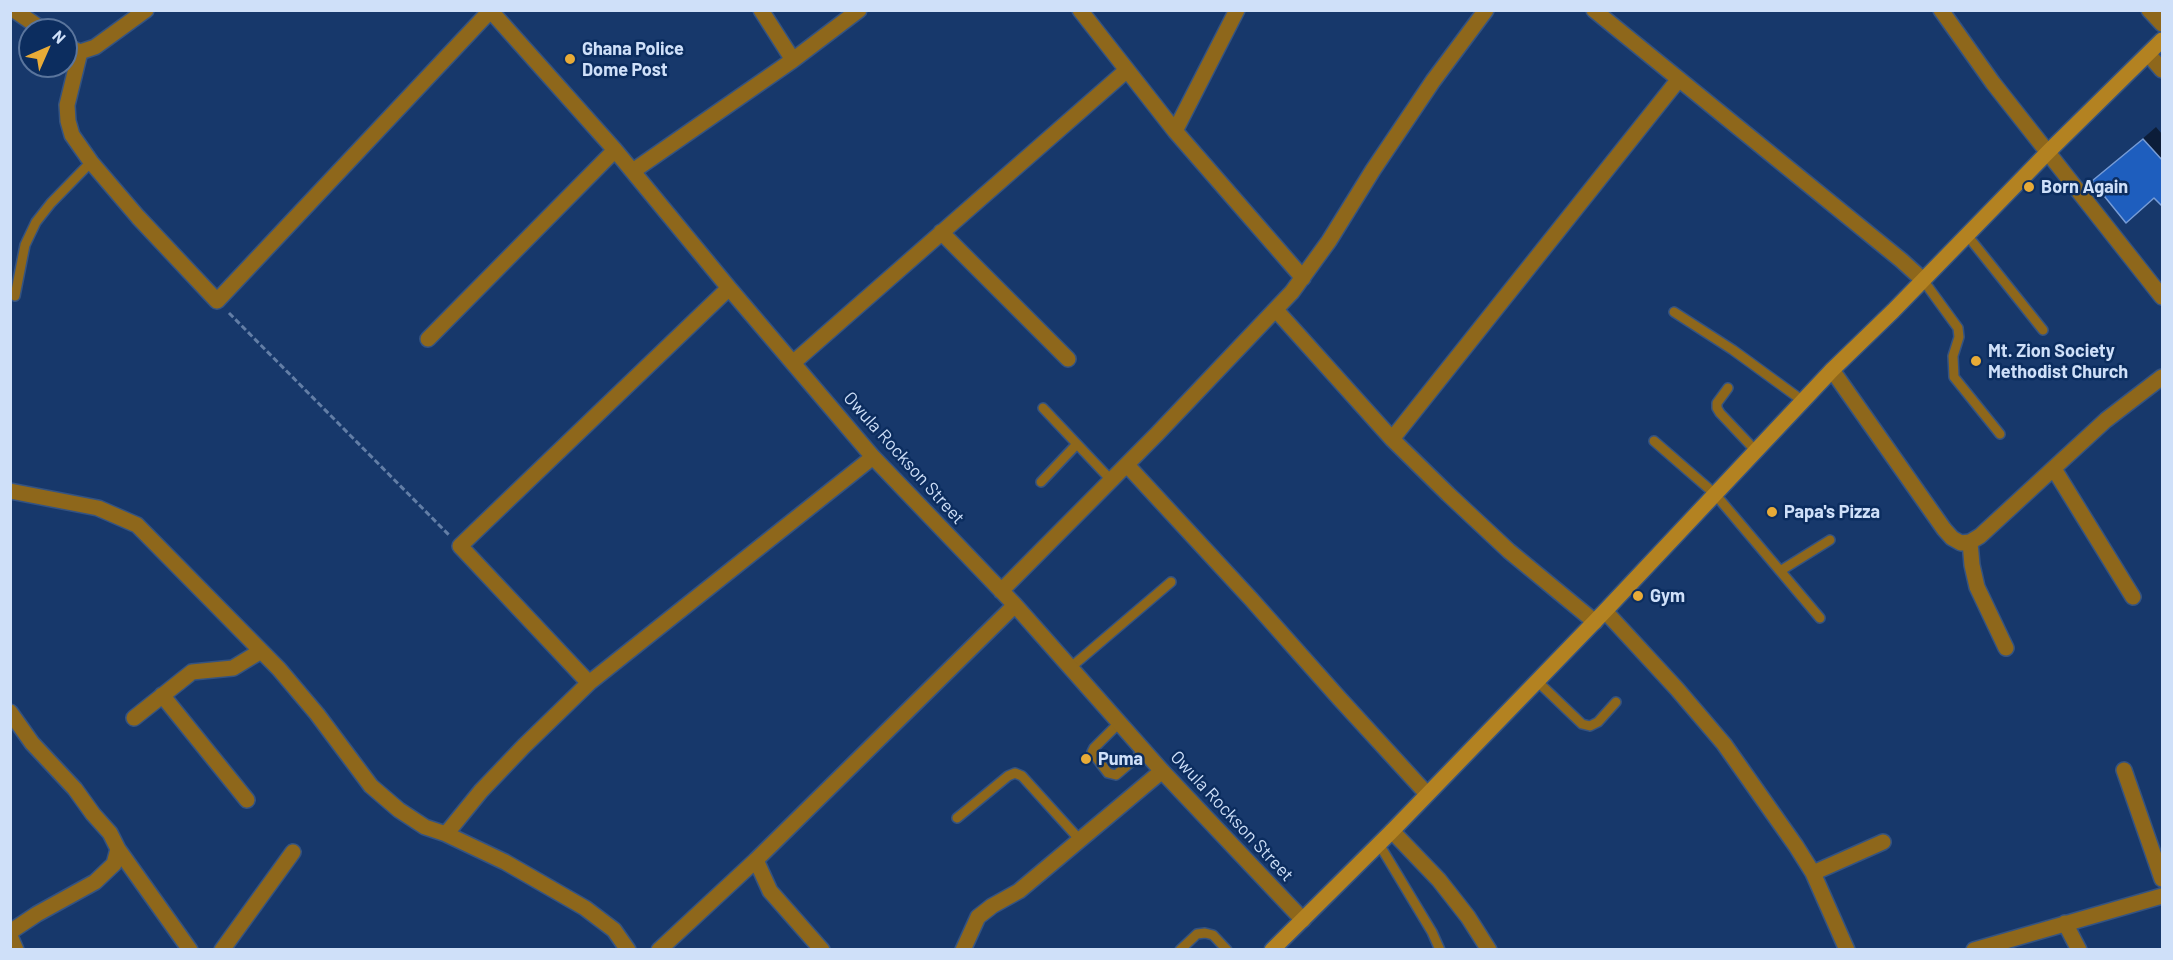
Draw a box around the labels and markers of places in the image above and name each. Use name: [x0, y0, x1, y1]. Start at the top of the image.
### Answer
place label: Ghana Police Dome Post: [582, 38, 684, 80]
marker: Ghana Police Dome Post: [563, 52, 577, 66]
place label: Born Again: [2041, 176, 2128, 198]
marker: Born Again: [2022, 180, 2036, 194]
place label: Mt. Zion Society Methodist Church: [1988, 340, 2128, 382]
marker: Mt. Zion Society Methodist Church: [1969, 354, 1983, 368]
place label: Papa's Pizza: [1784, 501, 1880, 523]
marker: Papa's Pizza: [1765, 505, 1779, 519]
place label: Gym: [1650, 585, 1685, 607]
marker: Gym: [1631, 589, 1645, 603]
place label: Puma: [1098, 748, 1143, 770]
marker: Puma: [1079, 752, 1093, 766]

